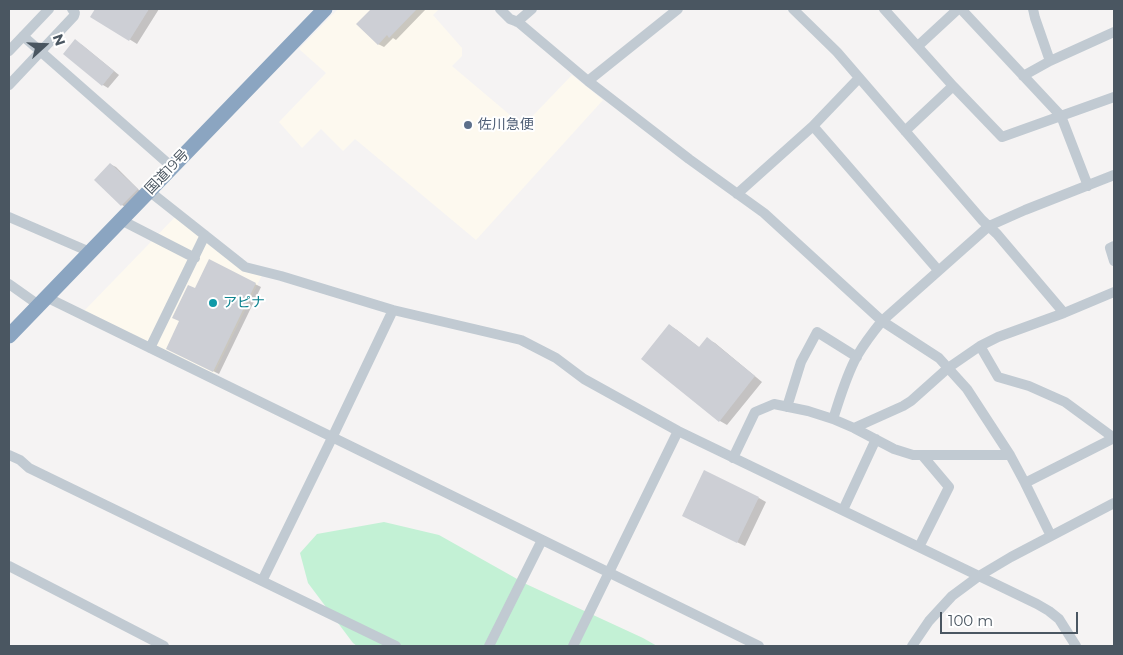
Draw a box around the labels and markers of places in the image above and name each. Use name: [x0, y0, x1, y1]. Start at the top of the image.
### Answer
place label: 佐川急便: [478, 117, 534, 133]
marker: 佐川急便: [462, 119, 474, 131]
place label: アピナ: [223, 295, 265, 311]
marker: アピナ: [207, 297, 219, 309]

